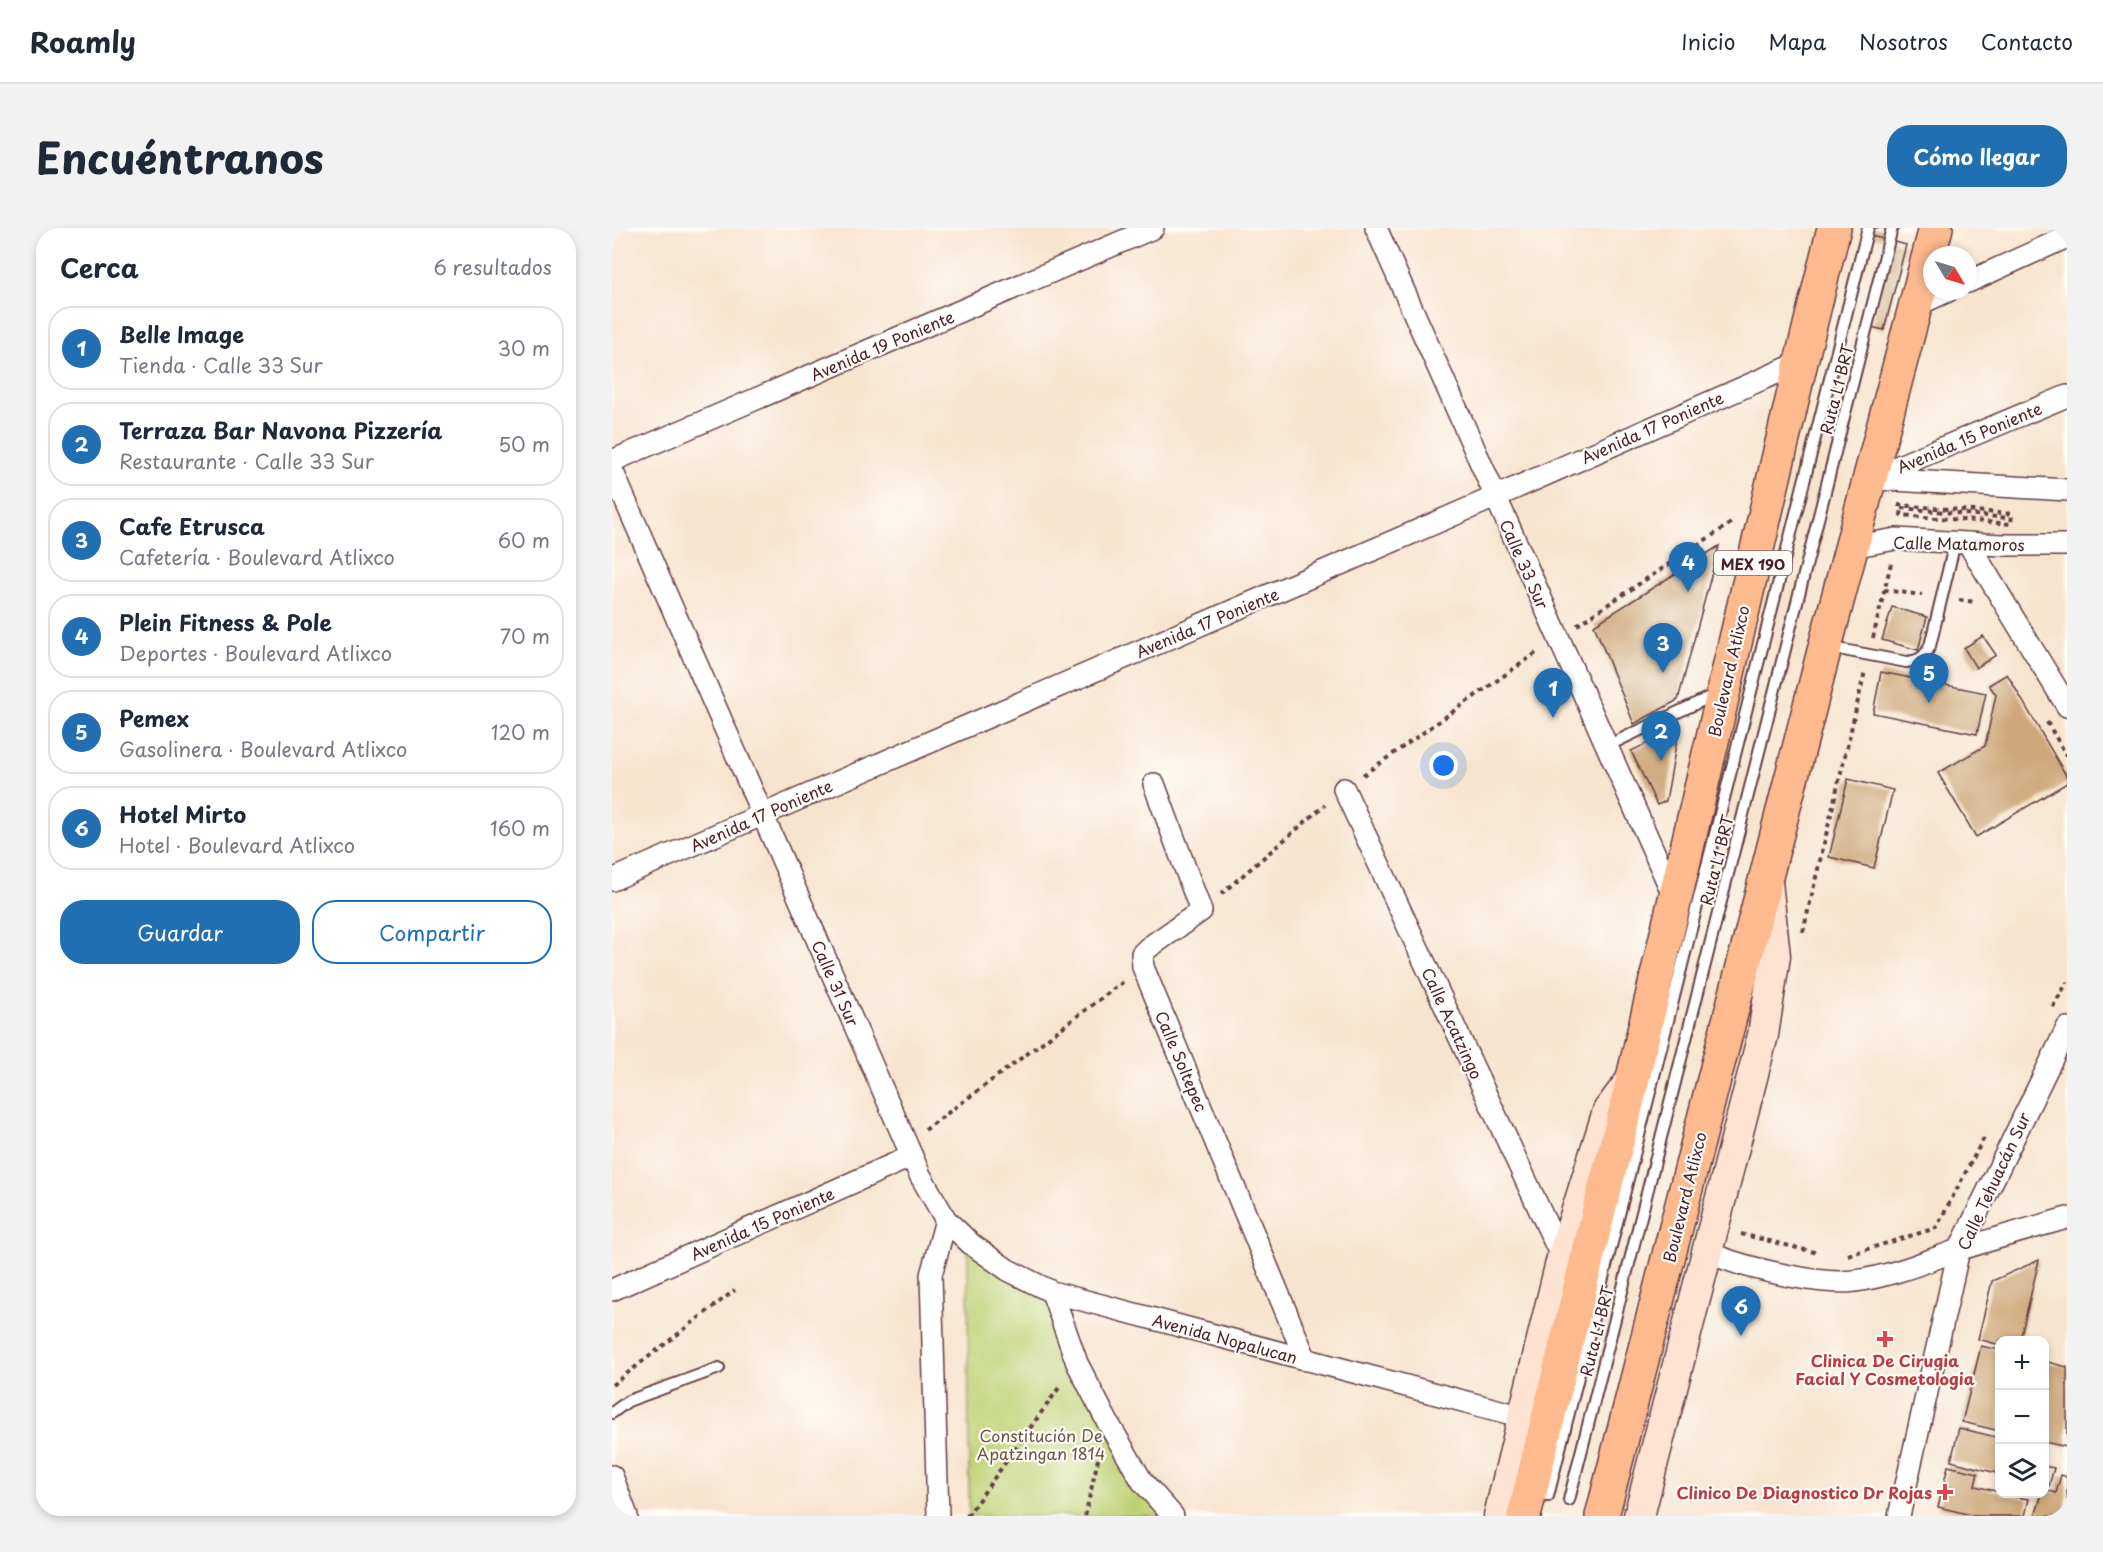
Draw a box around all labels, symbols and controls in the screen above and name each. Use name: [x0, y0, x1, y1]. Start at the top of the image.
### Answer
text: Roamly: [30, 20, 136, 63]
text: Inicio: [1681, 25, 1735, 57]
text: Mapa: [1768, 25, 1826, 57]
text: Nosotros: [1859, 25, 1948, 57]
text: Contacto: [1981, 25, 2073, 57]
text: Encuéntranos: [36, 125, 324, 188]
button: Cómo llegar: [1887, 125, 2067, 187]
north arrow: [1923, 246, 1977, 300]
text: Cerca: [60, 248, 139, 287]
text: 6 resultados: [433, 252, 552, 282]
street label: Avenida 19 Poniente: [806, 304, 958, 386]
text: Belle Image: [119, 317, 244, 350]
text: 1: [77, 333, 86, 363]
text: 30 m: [497, 333, 550, 363]
street label: Ruta L1 BRT: [1813, 341, 1859, 437]
text: Tienda · Calle 33 Sur: [119, 350, 323, 380]
street label: Avenida 17 Poniente: [1577, 385, 1727, 469]
street label: Avenida 15 Poniente: [1893, 396, 2045, 478]
text: Terraza Bar Navona Pizzería: [119, 413, 443, 446]
text: 2: [74, 429, 89, 459]
text: 50 m: [498, 429, 550, 459]
text: Restaurante · Calle 33 Sur: [119, 446, 374, 476]
text: Cafe Etrusca: [119, 509, 265, 542]
street label: Calle 33 Sur: [1495, 515, 1556, 613]
text: 3: [75, 525, 88, 555]
text: 60 m: [498, 525, 550, 555]
street label: Calle Matamoros: [1893, 530, 2025, 556]
text: Cafetería · Boulevard Atlixco: [119, 542, 395, 572]
pin: 4: [1668, 542, 1708, 592]
road number: MEX 190: [1714, 551, 1792, 575]
street label: Avenida 17 Poniente: [1132, 581, 1283, 663]
street label: Boulevard Atlixco: [1701, 603, 1755, 739]
text: Plein Fitness & Pole: [119, 605, 332, 638]
text: 4: [75, 621, 88, 651]
text: 70 m: [500, 621, 550, 651]
pin: 3: [1644, 624, 1682, 673]
text: Deportes · Boulevard Atlixco: [119, 638, 392, 668]
pin: 5: [1910, 654, 1948, 703]
pin: 1: [1534, 668, 1572, 718]
text: Pemex: [119, 701, 189, 734]
pin: 2: [1642, 712, 1680, 761]
text: 5: [75, 717, 88, 747]
text: 120 m: [491, 717, 550, 747]
text: Gasolinera · Boulevard Atlixco: [119, 734, 407, 764]
your location: [1429, 751, 1458, 780]
street label: Avenida 17 Poniente: [686, 773, 836, 857]
text: Hotel Mirto: [119, 797, 246, 830]
street label: Ruta L1 BRT: [1693, 812, 1739, 908]
text: 6: [74, 813, 89, 843]
text: 160 m: [490, 813, 550, 843]
text: Hotel · Boulevard Atlixco: [119, 830, 355, 860]
button: Guardar: [60, 900, 300, 964]
button: Compartir: [312, 900, 552, 964]
street label: Calle 31 Sur: [806, 936, 866, 1030]
street label: Calle Acatzingo: [1417, 963, 1489, 1083]
street label: Calle Soltepec: [1150, 1007, 1214, 1115]
street label: Calle Tehuacán Sur: [1950, 1108, 2036, 1254]
street label: Boulevard Atlixco: [1656, 1129, 1712, 1265]
street label: Avenida 15 Poniente: [686, 1180, 838, 1266]
street label: Ruta L1 BRT: [1573, 1283, 1619, 1379]
pin: 6: [1722, 1286, 1760, 1336]
street label: Avenida Nopalucan: [1150, 1307, 1300, 1369]
marker: Clinica De Cirugia Facial Y Cosmetologia: [1876, 1330, 1894, 1348]
map controls: [1995, 1336, 2049, 1498]
button: +: [1995, 1336, 2049, 1390]
place label: Clinica De Cirugia Facial Y Cosmetologia: [1795, 1348, 1975, 1390]
button: −: [1995, 1390, 2049, 1444]
park label: Constitución De Apatzingan 1814: [977, 1423, 1105, 1465]
button: layers: [1995, 1444, 2049, 1498]
place label: Clinico De Diagnostico Dr Rojas: [1677, 1480, 1932, 1504]
marker: Clinico De Diagnostico Dr Rojas: [1936, 1483, 1954, 1501]

